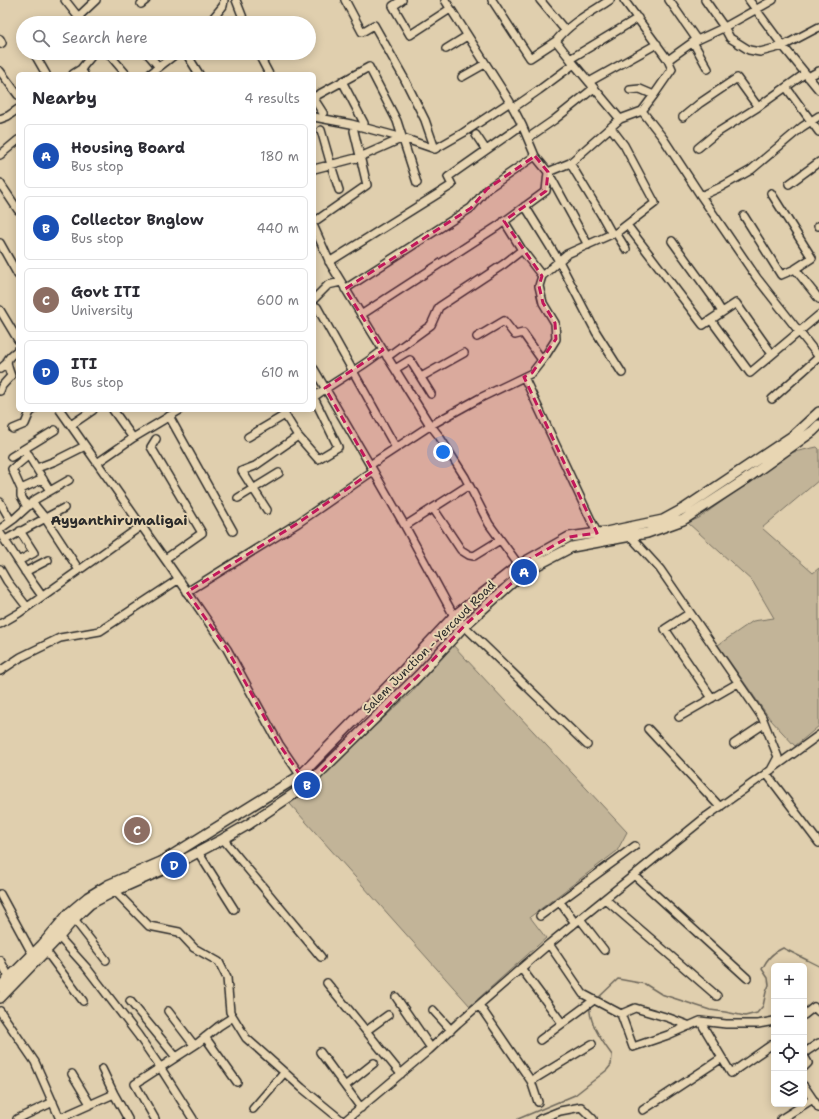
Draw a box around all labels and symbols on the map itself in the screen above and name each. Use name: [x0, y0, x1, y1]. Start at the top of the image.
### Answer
your location: [433, 442, 453, 462]
district label: Ayyanthirumaligai: [50, 511, 188, 529]
pin: A: [511, 557, 537, 587]
street label: Salem Junction - Yercaud Road: [359, 577, 499, 717]
pin: B: [294, 770, 320, 800]
pin: C: [124, 815, 150, 845]
pin: D: [161, 850, 187, 880]

